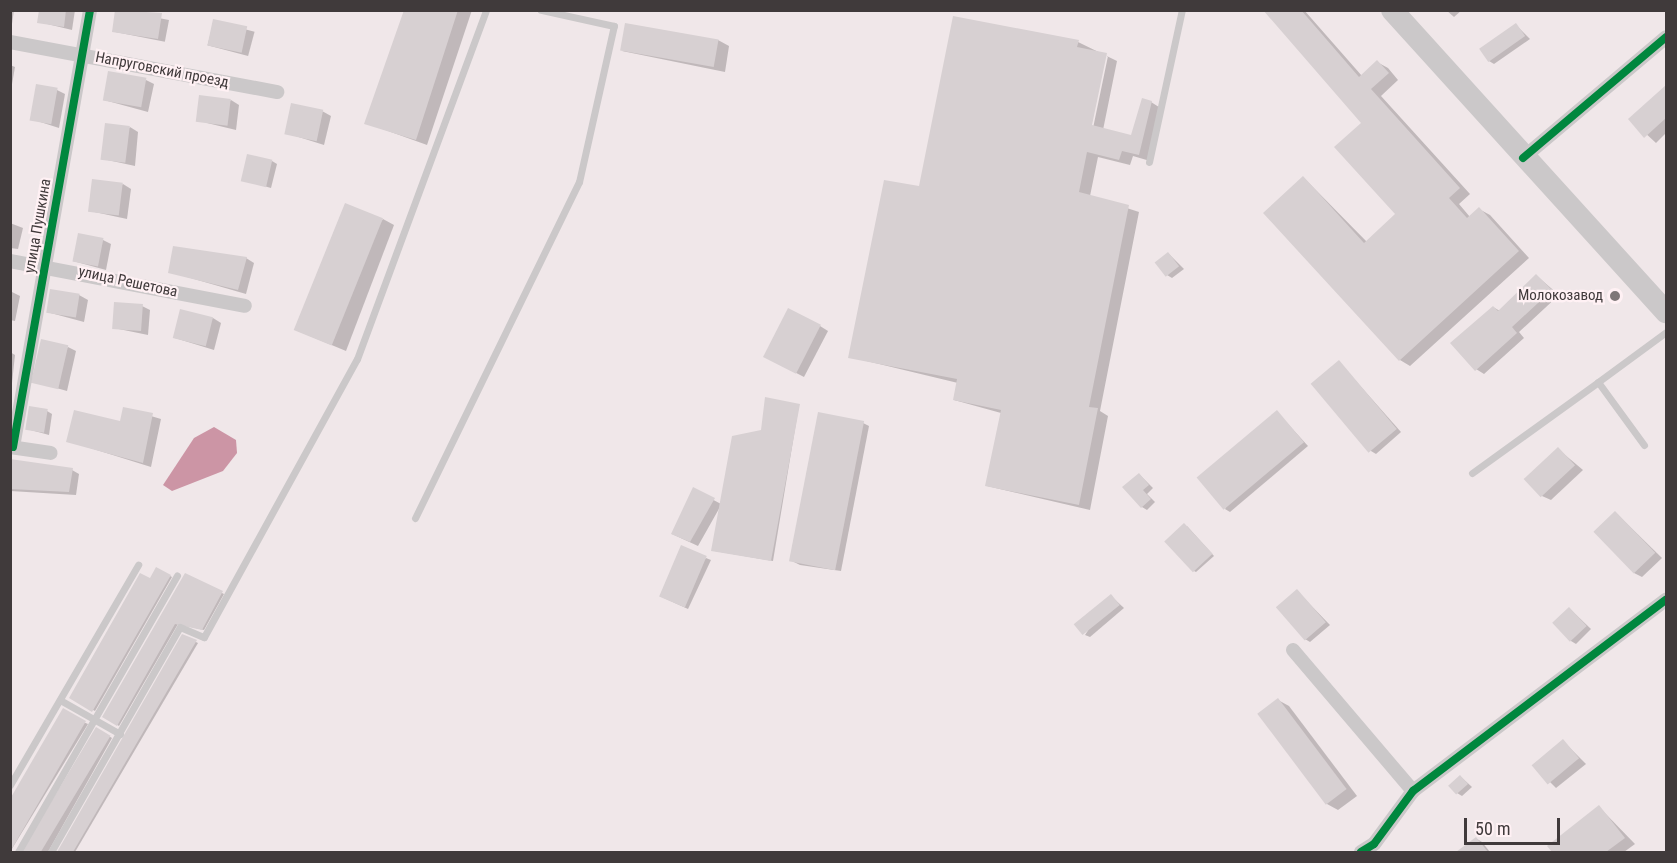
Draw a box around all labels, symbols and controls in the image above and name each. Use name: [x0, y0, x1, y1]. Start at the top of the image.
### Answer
street label: Напруговский проезд: [94, 48, 230, 92]
street label: улица Пушкина: [21, 177, 55, 275]
street label: улица Решетова: [77, 263, 179, 301]
place label: Молокозавод: [1518, 287, 1603, 305]
marker: Молокозавод: [1608, 289, 1622, 303]
scale bar: [1467, 806, 1563, 844]
text: 50 m: [1475, 818, 1510, 839]

